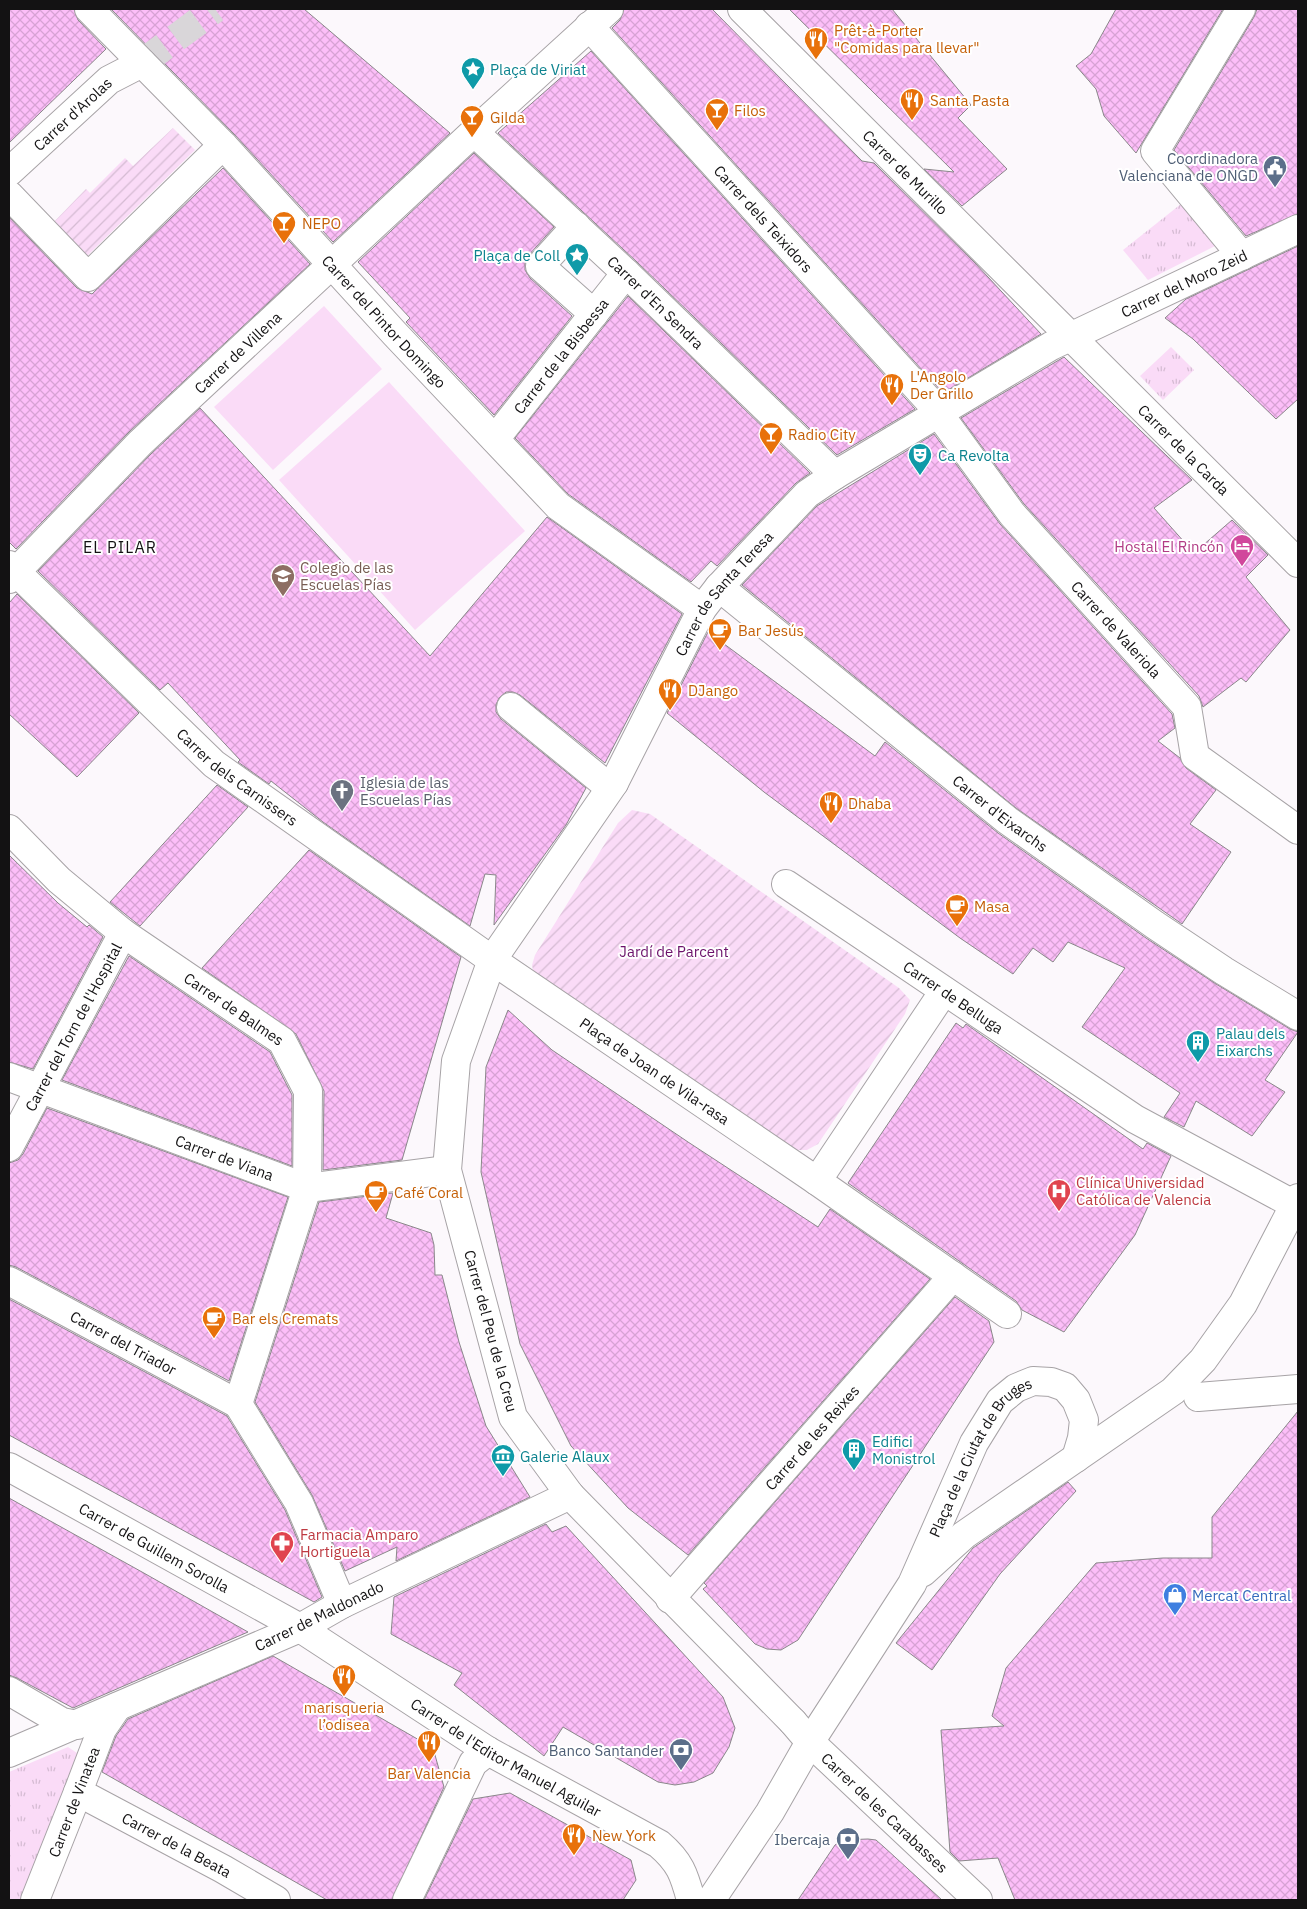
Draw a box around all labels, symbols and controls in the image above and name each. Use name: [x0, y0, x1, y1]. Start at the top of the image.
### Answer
place label: Prêt-à-Porter "Comidas para llevar": [834, 21, 980, 57]
restaurant icon: Prêt-à-Porter "Comidas para llevar": [803, 26, 829, 60]
place icon: Plaça de Viriat: [460, 56, 486, 90]
place label: Plaça de Viriat: [490, 60, 586, 79]
street label: Carrer d'Arolas: [29, 73, 116, 155]
restaurant icon: Santa Pasta: [899, 87, 925, 121]
place label: Santa Pasta: [930, 91, 1010, 110]
bar icon: Filos: [704, 97, 730, 131]
place label: Filos: [734, 101, 766, 120]
bar icon: Gilda: [459, 104, 485, 138]
place label: Gilda: [490, 108, 525, 127]
street label: Carrer de Murillo: [859, 126, 952, 219]
place label: Coordinadora Valenciana de ONGD: [1119, 149, 1258, 185]
public building icon: Coordinadora Valenciana de ONGD: [1262, 154, 1288, 188]
street label: Carrer dels Teixidors: [710, 161, 817, 276]
bar icon: NEPO: [271, 210, 297, 244]
place label: NEPO: [302, 214, 341, 233]
place icon: Plaça de Coll: [564, 242, 590, 276]
street label: Carrer del Moro Zeid: [1118, 245, 1250, 321]
place label: Plaça de Coll: [473, 246, 560, 265]
street label: Carrer del Pintor Domingo: [318, 251, 451, 392]
street label: Carrer d'En Sendra: [604, 251, 708, 353]
street label: Carrer de la Bisbessa: [509, 294, 612, 417]
street label: Carrer de Villena: [190, 307, 285, 397]
place label: L'Angolo Der Grillo: [910, 367, 974, 403]
restaurant icon: L'Angolo Der Grillo: [879, 372, 905, 406]
street label: Carrer de la Carda: [1134, 400, 1234, 499]
bar icon: Radio City: [758, 421, 784, 455]
place label: Radio City: [788, 425, 856, 444]
theatre icon: Ca Revolta: [907, 442, 933, 476]
place label: Ca Revolta: [938, 446, 1009, 465]
street label: Carrer de Santa Teresa: [670, 527, 777, 659]
hotel icon: Hostal El Rincón: [1229, 533, 1255, 567]
district label: EL PILAR: [83, 537, 157, 557]
place label: Hostal El Rincón: [1114, 537, 1224, 556]
place label: Colegio de las Escuelas Pías: [300, 558, 394, 594]
school or university icon: Colegio de las Escuelas Pías: [270, 563, 296, 597]
street label: Carrer de Valeriola: [1067, 577, 1166, 682]
cafe icon: Bar Jesús: [707, 617, 733, 651]
place label: Bar Jesús: [738, 621, 804, 640]
restaurant icon: DJango: [657, 677, 683, 711]
place label: DJango: [688, 681, 738, 700]
street label: Carrer dels Carnissers: [173, 724, 302, 830]
street label: Carrer d'Eixarchs: [949, 771, 1052, 856]
place label: Iglesia de las Escuelas Pías: [360, 773, 451, 809]
church icon: Iglesia de las Escuelas Pías: [329, 778, 355, 812]
restaurant icon: Dhaba: [818, 790, 844, 824]
place label: Dhaba: [848, 794, 891, 813]
cafe icon: Masa: [944, 893, 970, 927]
place label: Masa: [974, 897, 1010, 916]
street label: Carrer del Torn de l'Hospital: [20, 939, 126, 1114]
park label: Jardí de Parcent: [619, 942, 729, 961]
street label: Carrer de Belluga: [900, 956, 1007, 1037]
street label: Carrer de Balmes: [181, 968, 288, 1049]
street label: Plaça de Joan de Vila-rasa: [576, 1013, 733, 1128]
place label: Palau dels Eixarchs: [1216, 1024, 1285, 1060]
building icon: Palau dels Eixarchs: [1185, 1029, 1211, 1063]
street label: Carrer de Viana: [173, 1130, 276, 1184]
place label: Clínica Universidad Católica de Valencia: [1076, 1173, 1211, 1209]
hospital icon: Clínica Universidad Católica de Valencia: [1046, 1178, 1072, 1212]
cafe icon: Café Coral: [363, 1179, 389, 1213]
place label: Café Coral: [394, 1183, 463, 1202]
street label: Carrer del Peu de la Creu: [460, 1248, 522, 1414]
cafe icon: Bar els Cremats: [201, 1305, 227, 1339]
street label: Carrer del Triador: [67, 1306, 180, 1379]
place label: Bar els Cremats: [232, 1309, 339, 1328]
street label: Plaça de la Ciutat de Bruges: [924, 1373, 1035, 1540]
street label: Carrer de les Reixes: [760, 1381, 863, 1494]
place label: Edifici Monistrol: [872, 1432, 935, 1468]
building icon: Edifici Monistrol: [841, 1437, 867, 1471]
museum icon: Galerie Alaux: [490, 1443, 516, 1477]
place label: Galerie Alaux: [520, 1447, 610, 1466]
street label: Carrer de Guillem Sorolla: [76, 1498, 233, 1597]
place label: Farmacia Amparo Hortiguela: [300, 1525, 419, 1561]
pharmacy icon: Farmacia Amparo Hortiguela: [269, 1530, 295, 1564]
street label: Carrer de Maldonado: [251, 1577, 387, 1655]
shop icon: Mercat Central: [1162, 1582, 1188, 1616]
place label: Mercat Central: [1192, 1586, 1291, 1605]
restaurant icon: marisqueria l’odisea: [331, 1663, 357, 1697]
street label: Carrer de l'Editor Manuel Aguilar: [407, 1694, 605, 1821]
place label: marisqueria l’odisea: [304, 1698, 384, 1734]
restaurant icon: Bar Valencia: [416, 1729, 442, 1763]
bank icon: Banco Santander: [668, 1737, 694, 1771]
place label: Banco Santander: [549, 1741, 664, 1760]
street label: Carrer de Vinatea: [44, 1744, 104, 1860]
street label: Carrer de les Carabasses: [818, 1748, 952, 1876]
place label: Bar Valencia: [387, 1764, 471, 1783]
street label: Carrer de la Beata: [119, 1808, 235, 1881]
restaurant icon: New York: [561, 1822, 587, 1856]
place label: New York: [592, 1826, 656, 1845]
bank icon: Ibercaja: [835, 1826, 861, 1860]
place label: Ibercaja: [774, 1830, 830, 1849]

